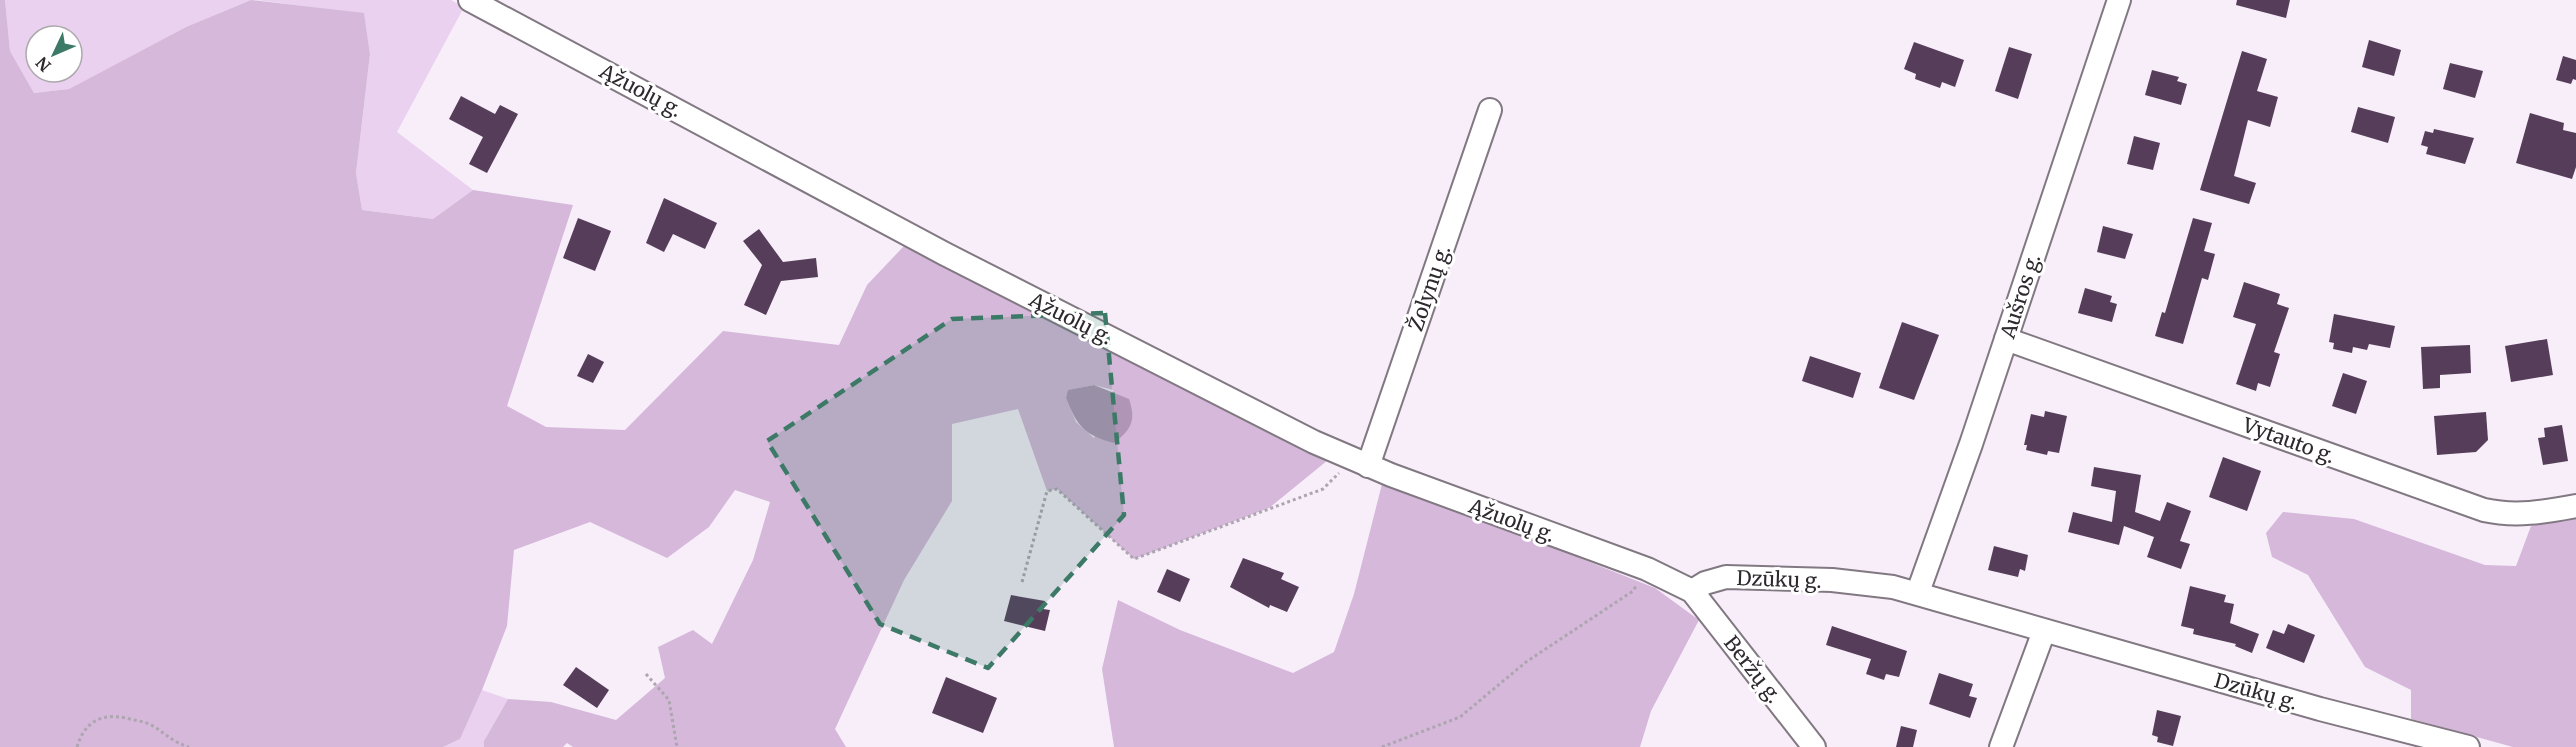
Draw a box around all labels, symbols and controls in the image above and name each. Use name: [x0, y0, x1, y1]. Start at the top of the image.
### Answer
north arrow: [24, 24, 84, 84]
text: N: [31, 53, 55, 76]
street label: Ąžuolų g.: [595, 58, 686, 122]
street label: Žolynų g.: [1402, 242, 1455, 334]
street label: Aušros g.: [1994, 251, 2045, 342]
street label: Ąžuolų g.: [1025, 286, 1117, 349]
street label: Vytauto g.: [2239, 412, 2338, 468]
street label: Ąžuolų g.: [1465, 493, 1558, 547]
street label: Dzūkų g.: [1736, 565, 1822, 593]
street label: Beržų g.: [1719, 630, 1787, 708]
street label: Dzūkų g.: [2212, 667, 2300, 715]

